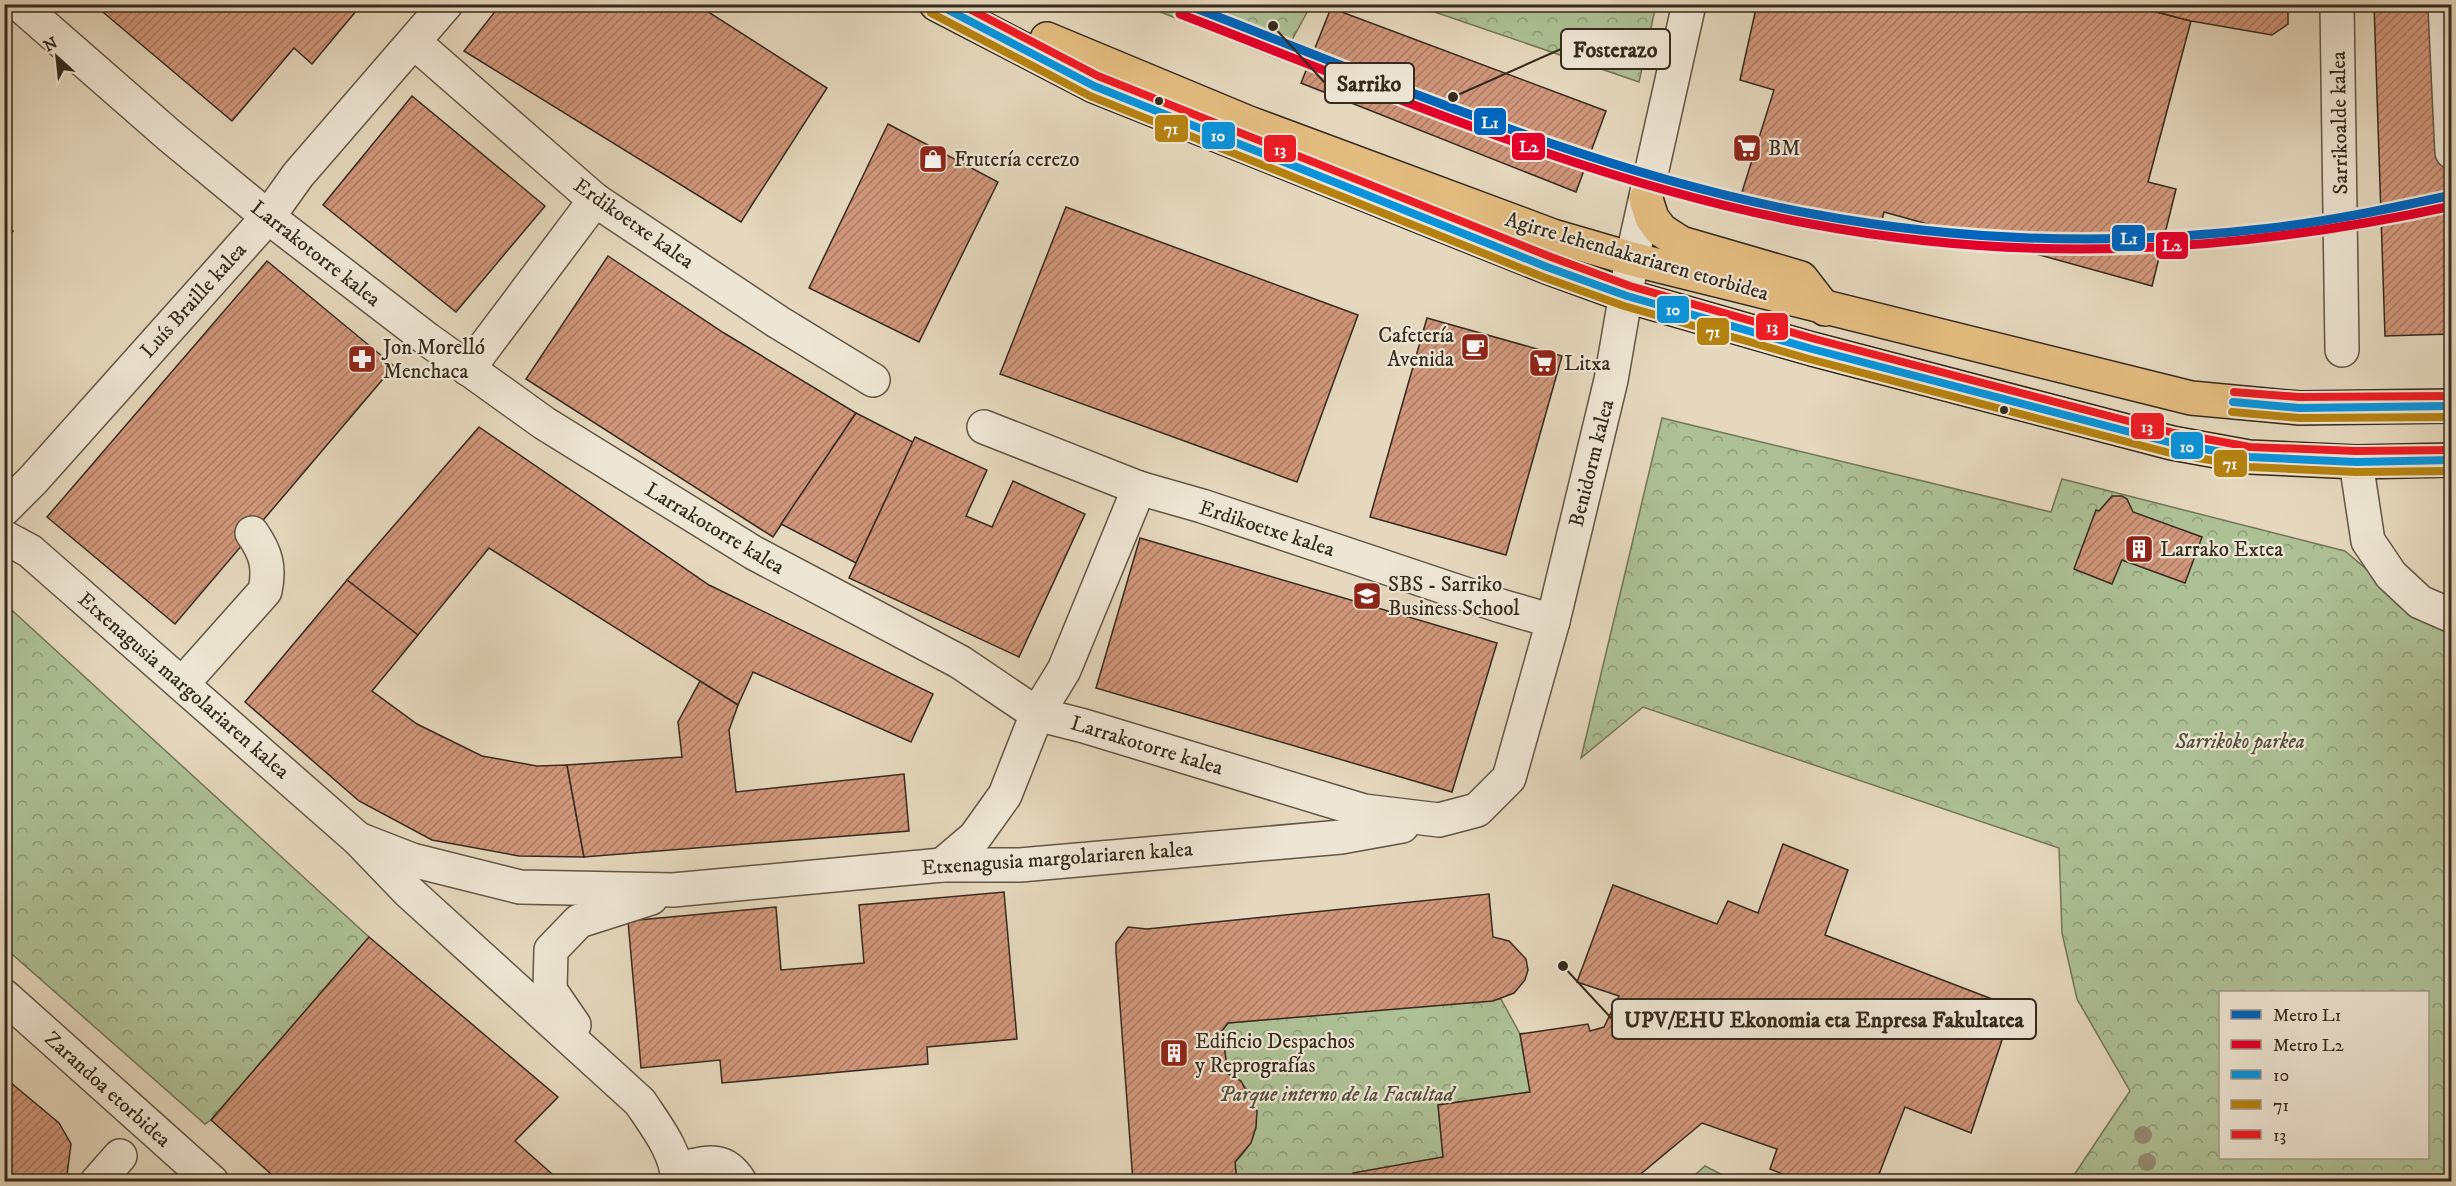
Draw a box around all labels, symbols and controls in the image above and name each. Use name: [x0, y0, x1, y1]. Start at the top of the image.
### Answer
north arrow: [27, 27, 87, 87]
callout: Fosterazo: [1561, 29, 1670, 69]
text: N: [40, 33, 61, 56]
text: Fosterazo: [1573, 37, 1658, 64]
street label: Sarrikoalde kalea: [2326, 51, 2354, 195]
callout: Sarriko: [1325, 63, 1414, 103]
text: Sarriko: [1337, 71, 1401, 98]
unlabelled marker: [1153, 95, 1165, 107]
line badge: L1: [1473, 107, 1507, 136]
text: L1: [1481, 113, 1499, 133]
line badge: 71: [1154, 114, 1189, 143]
text: 71: [1164, 119, 1178, 139]
line badge: 10: [1201, 121, 1236, 150]
text: 10: [1211, 126, 1226, 146]
line badge: L2: [1511, 132, 1546, 161]
supermarket icon: BM: [1731, 132, 1763, 164]
line badge: 13: [1263, 134, 1297, 163]
place label: BM: [1768, 136, 1800, 162]
text: L2: [1519, 137, 1540, 157]
text: 13: [1274, 140, 1286, 160]
shop icon: Frutería cerezo: [917, 143, 949, 175]
place label: Frutería cerezo: [954, 147, 1079, 173]
street label: Erdikoetxe kalea: [568, 173, 699, 275]
street label: Larrakotorre kalea: [245, 195, 386, 313]
street label: Agirre lehendakariaren etorbidea: [1502, 207, 1772, 307]
line badge: L1: [2111, 224, 2146, 252]
text: L1: [2120, 229, 2138, 249]
line badge: L2: [2155, 231, 2189, 260]
text: L2: [2162, 236, 2183, 256]
street label: Luís Braille kalea: [135, 237, 252, 364]
line badge: 10: [1656, 295, 1690, 324]
text: 10: [1666, 300, 1681, 320]
line badge: 13: [1755, 312, 1789, 341]
line badge: 71: [1696, 317, 1730, 346]
text: 13: [1766, 317, 1778, 337]
text: 71: [1706, 322, 1720, 342]
place label: Cafetería Avenida: [1378, 323, 1454, 373]
cafe icon: Cafetería Avenida: [1459, 331, 1491, 363]
place label: Jon Morelló Menchaca: [381, 335, 485, 385]
pharmacy icon: Jon Morelló Menchaca: [346, 343, 378, 375]
supermarket icon: Litxa: [1527, 347, 1559, 379]
place label: Litxa: [1564, 351, 1611, 377]
street label: Benidorm kalea: [1564, 397, 1620, 530]
unlabelled marker: [1998, 404, 2010, 416]
line badge: 13: [2130, 412, 2165, 440]
text: 13: [2141, 417, 2153, 437]
line badge: 10: [2170, 431, 2204, 460]
text: 10: [2180, 437, 2195, 457]
line badge: 71: [2213, 449, 2248, 478]
text: 71: [2223, 454, 2237, 474]
street label: Larrakotorre kalea: [640, 477, 789, 581]
street label: Erdikoetxe kalea: [1196, 495, 1338, 563]
building icon: Larrako Extea: [2123, 533, 2155, 565]
place label: Larrako Extea: [2160, 537, 2283, 563]
place label: SBS - Sarriko Business School: [1388, 572, 1520, 622]
school or university icon: SBS - Sarriko Business School: [1351, 580, 1383, 612]
street label: Etxenagusia margolariaren kalea: [72, 587, 295, 785]
street label: Larrakotorre kalea: [1067, 710, 1226, 781]
park label: Sarrikoko parkea: [2174, 729, 2305, 755]
street label: Etxenagusia margolariaren kalea: [920, 837, 1194, 881]
legend: [2219, 991, 2429, 1159]
callout: UPV/EHU Ekonomia eta Enpresa Fakultatea: [1612, 999, 2036, 1039]
text: Metro L1: [2273, 1005, 2341, 1027]
text: UPV/EHU Ekonomia eta Enpresa Fakultatea: [1624, 1007, 2025, 1034]
street label: Zarandoa etorbidea: [39, 1026, 176, 1153]
place label: Edificio Despachos y Reprografías: [1195, 1029, 1355, 1079]
text: Metro L2: [2273, 1035, 2344, 1057]
building icon: Edificio Despachos y Reprografías: [1158, 1037, 1190, 1069]
text: 10: [2273, 1065, 2289, 1087]
park label: Parque interno de la Facultad: [1218, 1082, 1457, 1109]
text: 71: [2273, 1095, 2289, 1117]
text: 13: [2273, 1125, 2286, 1147]

